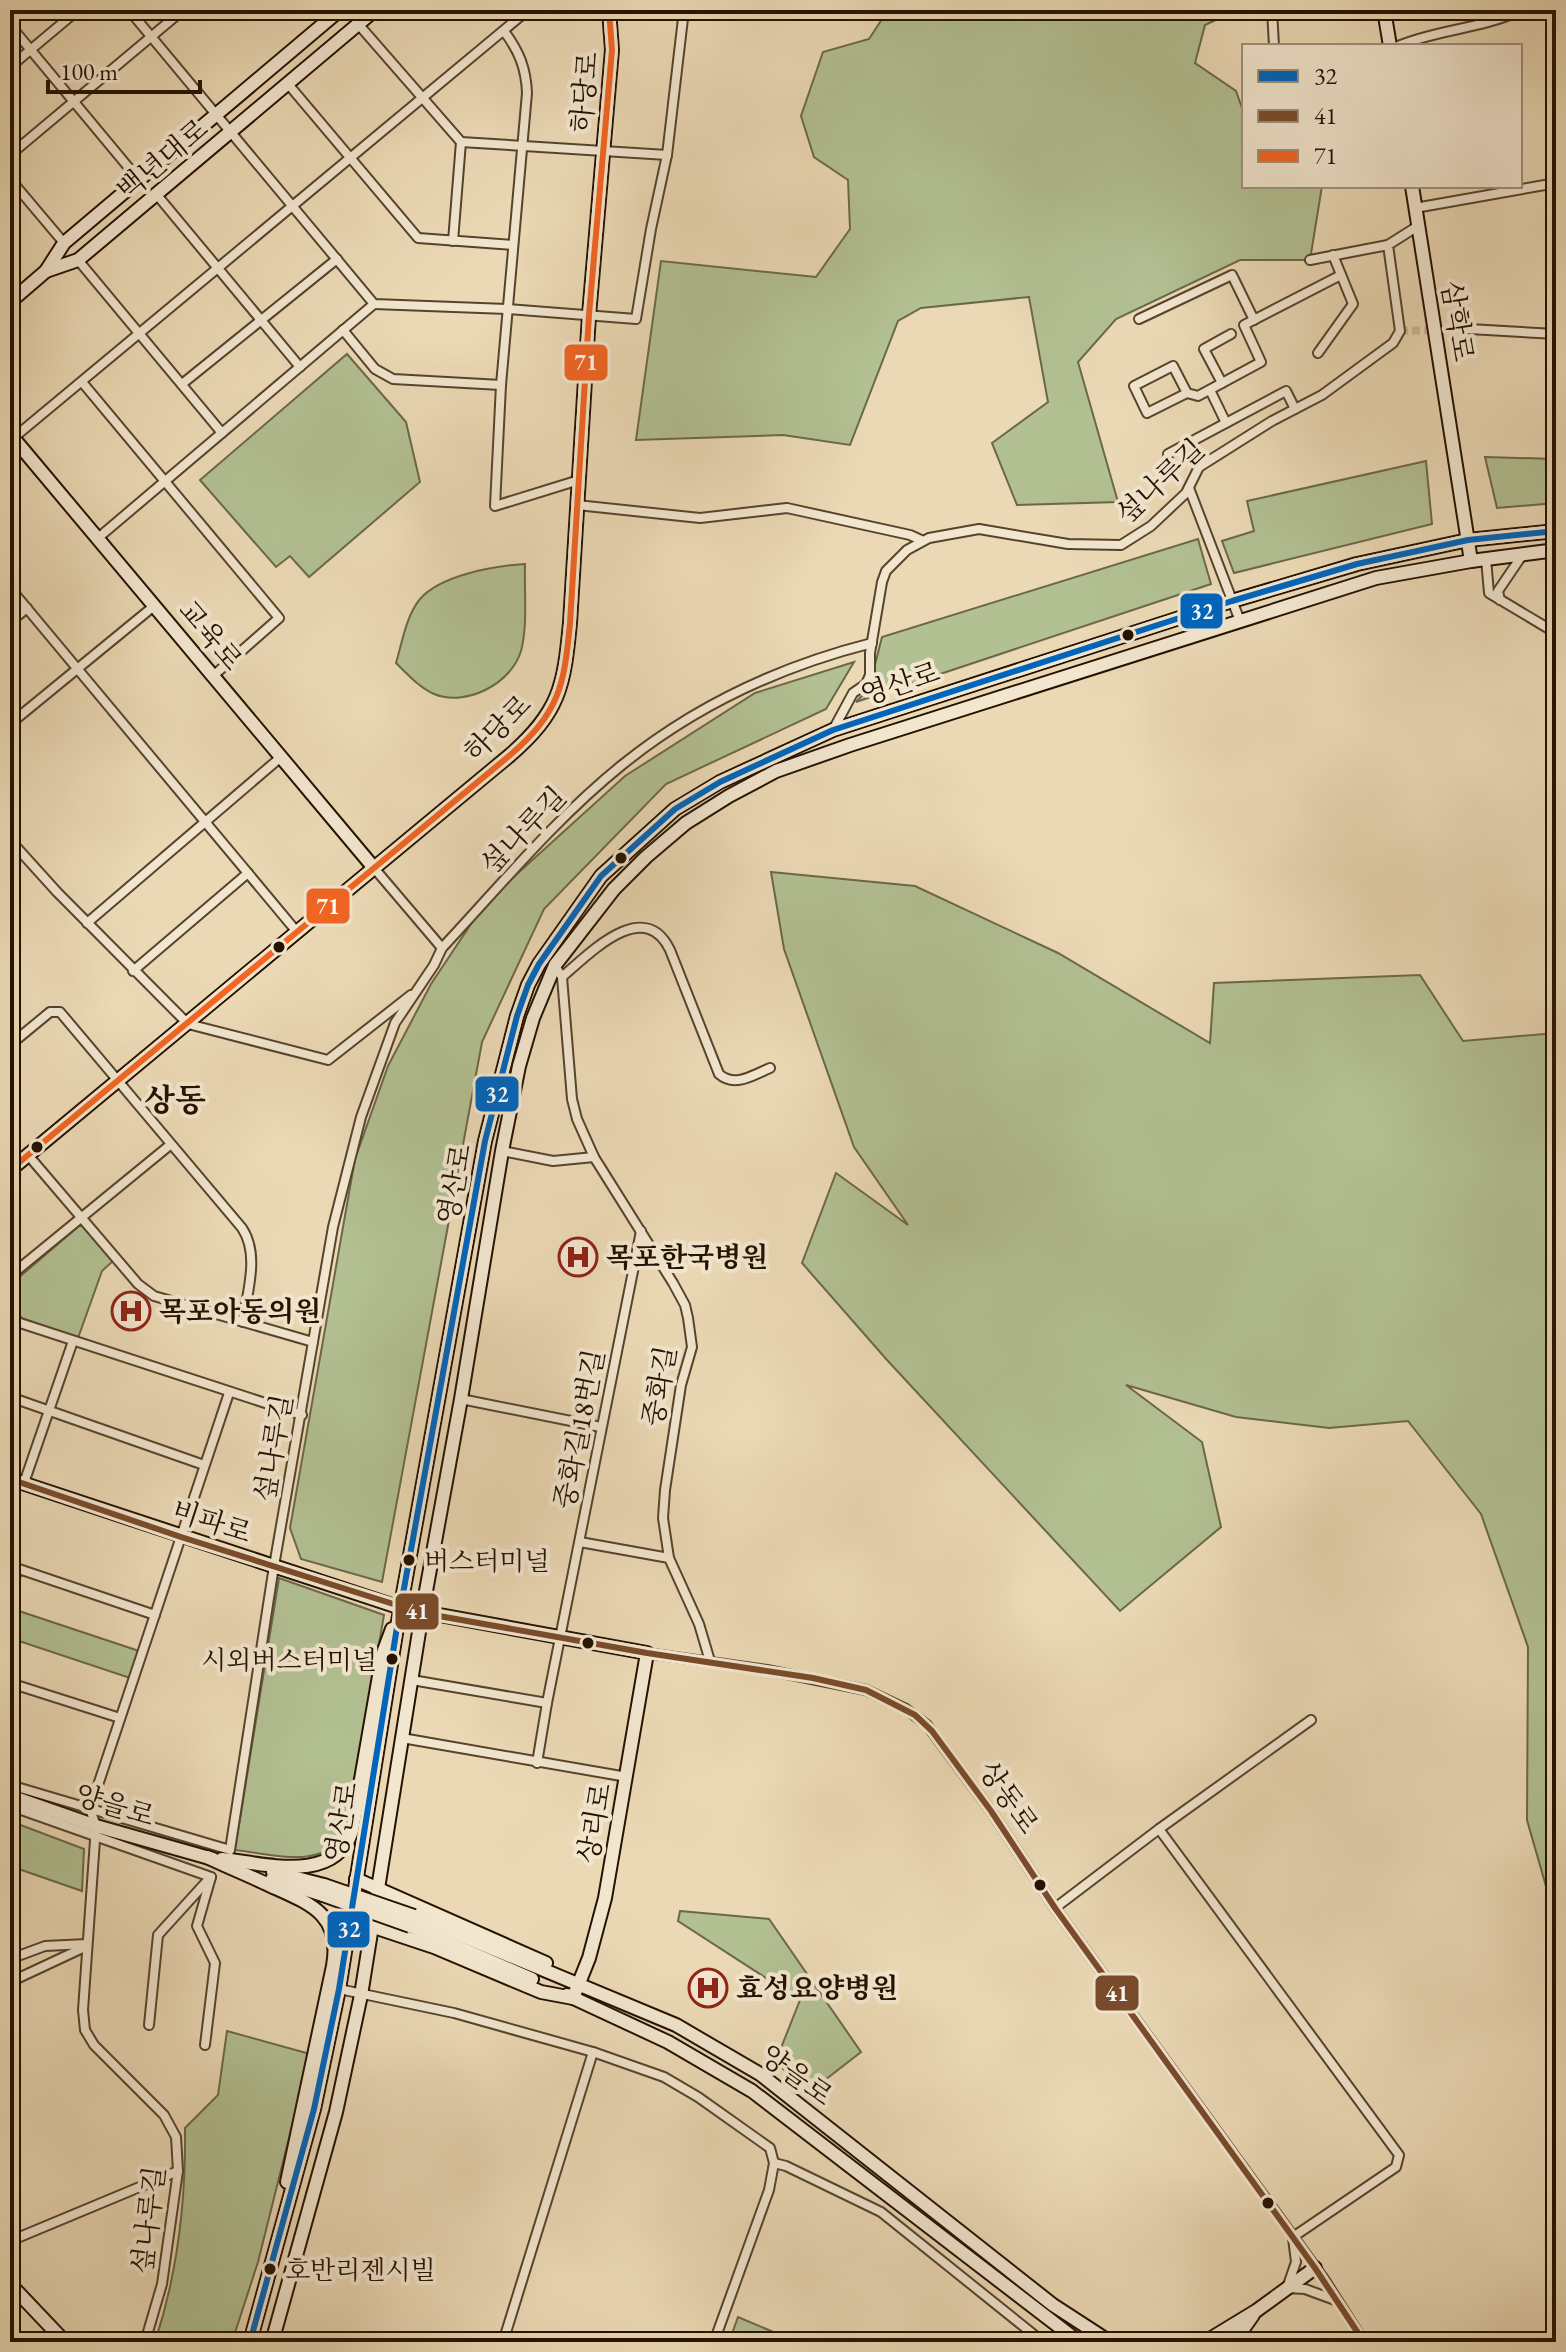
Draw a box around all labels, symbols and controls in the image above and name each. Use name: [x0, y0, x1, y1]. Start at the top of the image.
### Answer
scale bar: [48, 44, 200, 94]
legend: [1242, 44, 1522, 188]
street label: 하당로: [563, 50, 605, 134]
text: 100 m: [60, 56, 118, 87]
text: 32: [1314, 60, 1338, 91]
text: 41: [1314, 100, 1337, 131]
street label: 백년대로: [109, 110, 215, 208]
text: 71: [1314, 140, 1337, 171]
street label: 삼학로: [1434, 278, 1482, 364]
line badge: 71: [563, 343, 609, 382]
text: 71: [574, 348, 598, 377]
street label: 섶나루길: [1108, 431, 1212, 531]
street label: 교육로: [171, 592, 251, 678]
line badge: 32: [1179, 592, 1224, 630]
text: 32: [1190, 597, 1214, 626]
unlabelled marker: [1120, 627, 1136, 643]
street label: 영산로: [856, 653, 944, 713]
street label: 하당로: [456, 687, 538, 769]
street label: 섶나루길: [472, 779, 574, 881]
unlabelled marker: [613, 850, 629, 866]
line badge: 71: [305, 887, 351, 925]
text: 71: [316, 892, 340, 921]
unlabelled marker: [271, 939, 287, 955]
line badge: 32: [474, 1075, 520, 1113]
district label: 상동: [144, 1079, 206, 1121]
text: 32: [485, 1080, 509, 1109]
unlabelled marker: [29, 1139, 45, 1155]
street label: 영산로: [429, 1141, 479, 1227]
hospital icon: 목포한국병원: [557, 1236, 599, 1278]
place label: 목포한국병원: [606, 1239, 768, 1275]
hospital icon: 목포아동의원: [110, 1290, 152, 1332]
place label: 목포아동의원: [159, 1293, 321, 1329]
street label: 중화길: [634, 1343, 684, 1429]
street label: 중화길18번길: [546, 1346, 612, 1512]
street label: 섶나루길: [246, 1392, 300, 1504]
street label: 비파로: [168, 1491, 256, 1551]
place label: 버스터미널: [424, 1544, 550, 1578]
marker: 버스터미널: [401, 1552, 417, 1568]
line badge: 41: [394, 1592, 440, 1631]
text: 41: [405, 1597, 429, 1626]
unlabelled marker: [580, 1635, 596, 1651]
place label: 시외버스터미널: [201, 1643, 377, 1677]
marker: 시외버스터미널: [384, 1651, 400, 1667]
street label: 상동로: [971, 1753, 1047, 1841]
street label: 양을로: [71, 1776, 159, 1834]
street label: 영산로: [317, 1779, 365, 1865]
street label: 상리로: [569, 1780, 619, 1866]
unlabelled marker: [1032, 1877, 1048, 1893]
line badge: 32: [326, 1910, 371, 1949]
text: 32: [337, 1915, 361, 1944]
hospital icon: 효성요양병원: [687, 1967, 729, 2009]
place label: 효성요양병원: [736, 1970, 898, 2006]
line badge: 41: [1094, 1974, 1140, 2012]
text: 41: [1105, 1979, 1129, 2008]
street label: 양을로: [754, 2037, 840, 2113]
street label: 섶나루길: [124, 2164, 172, 2276]
unlabelled marker: [1260, 2195, 1276, 2211]
place label: 호반리젠시빌: [285, 2253, 436, 2287]
marker: 호반리젠시빌: [262, 2261, 278, 2277]

